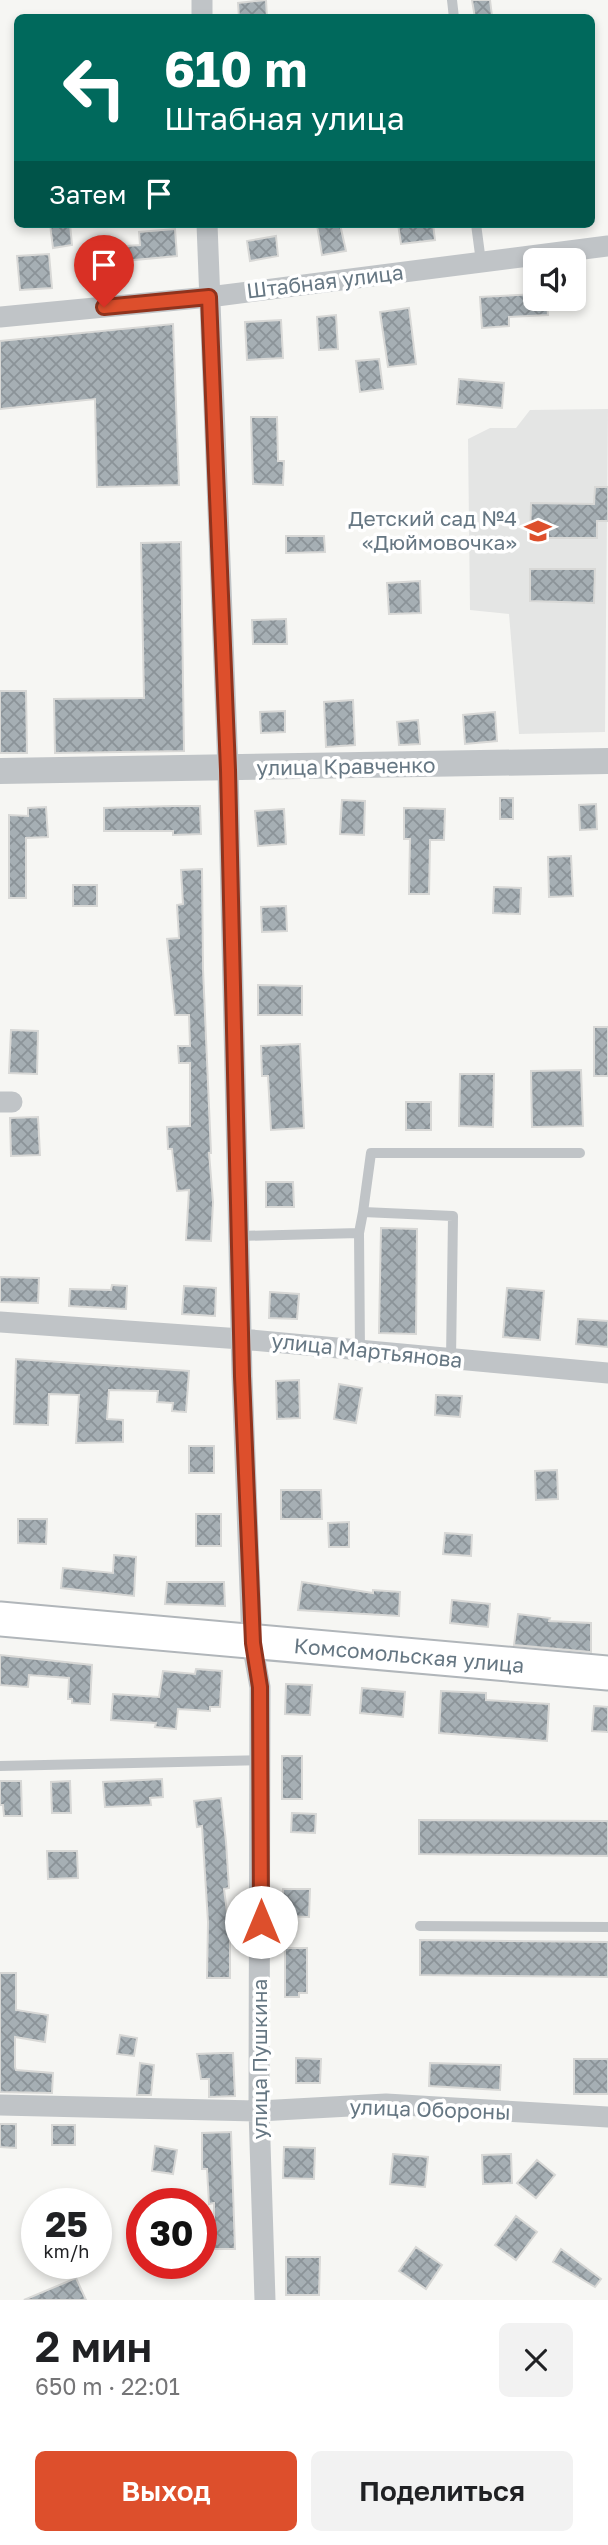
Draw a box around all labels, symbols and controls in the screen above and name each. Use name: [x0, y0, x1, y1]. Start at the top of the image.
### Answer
text: 610 m: [164, 39, 307, 98]
icon: left: [49, 42, 140, 133]
text: Штабная улица: [164, 99, 405, 137]
icon: arrive: [140, 175, 178, 213]
text: Затем: [49, 179, 126, 210]
pin: [74, 235, 134, 307]
icon: arrive: [85, 246, 123, 284]
map controls: [523, 248, 586, 311]
button: sound: [523, 248, 586, 311]
street label: Штабная улица: [245, 258, 405, 304]
place label: Детский сад №4 «Дюймовочка»: [348, 505, 517, 555]
school or university icon: Детский сад №4 «Дюймовочка»: [523, 516, 553, 546]
street label: улица Кравченко: [256, 751, 436, 781]
street label: улица Мартьянова: [270, 1327, 464, 1373]
street label: Комсомольская улица: [293, 1632, 525, 1678]
position arrow: [224, 1885, 298, 1959]
street label: улица Пушкина: [246, 1979, 272, 2139]
street label: улица Обороны: [349, 2093, 511, 2125]
speed limit sign: 30: [126, 2188, 217, 2279]
text: 25: [45, 2203, 88, 2245]
text: km/h: [44, 2240, 89, 2262]
text: 2 мин: [35, 2321, 152, 2371]
button: close: [499, 2323, 573, 2397]
text: 650 m · 22:01: [35, 2372, 180, 2400]
button: Выход: [35, 2451, 297, 2531]
button: Поделиться: [311, 2451, 573, 2531]

